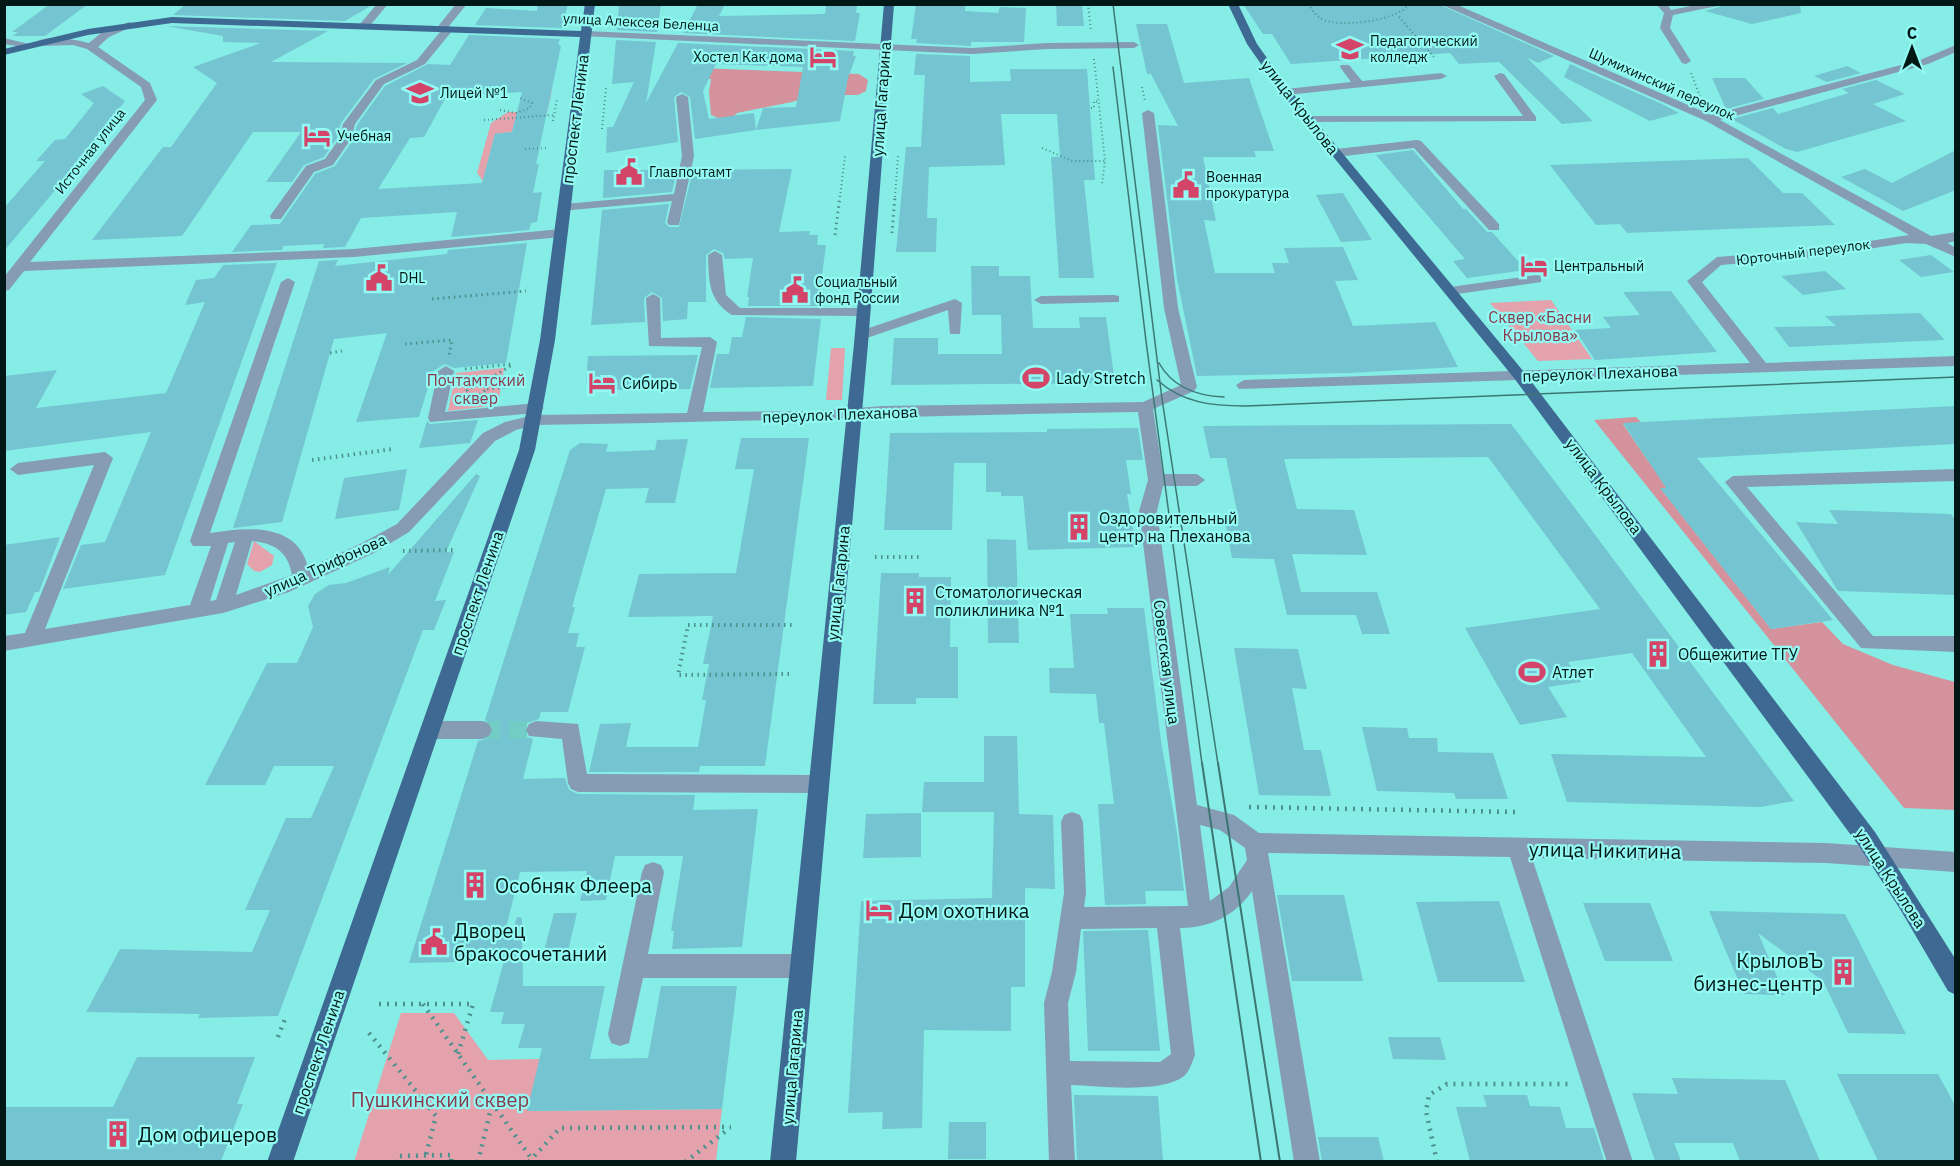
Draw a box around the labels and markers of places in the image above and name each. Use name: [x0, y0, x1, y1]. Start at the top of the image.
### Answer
place label: Педагогический колледж: [1370, 32, 1478, 66]
school or university icon: Педагогический колледж: [1335, 34, 1365, 64]
hotel icon: Хостел Как дома: [808, 42, 838, 72]
place label: Хостел Как дома: [693, 48, 804, 66]
school or university icon: Лицей №1: [405, 78, 435, 108]
place label: Лицей №1: [440, 84, 508, 102]
hotel icon: Учебная: [302, 121, 332, 151]
place label: Учебная: [337, 127, 391, 145]
public building icon: Главпочтамт: [614, 157, 644, 187]
place label: Главпочтамт: [649, 163, 732, 181]
place label: Военная прокуратура: [1206, 168, 1290, 202]
public building icon: Военная прокуратура: [1171, 170, 1201, 200]
hotel icon: Центральный: [1519, 251, 1549, 281]
place label: Центральный: [1554, 257, 1644, 275]
public building icon: DHL: [364, 263, 394, 293]
place label: DHL: [399, 269, 425, 287]
place label: Социальный фонд России: [815, 273, 900, 307]
public building icon: Социальный фонд России: [780, 275, 810, 305]
sports icon: Lady Stretch: [1021, 363, 1051, 393]
hotel icon: Сибирь: [587, 368, 617, 398]
place label: Lady Stretch: [1056, 368, 1146, 388]
place label: Сибирь: [622, 373, 677, 393]
place label: Оздоровительный центр на Плеханова: [1099, 508, 1251, 546]
building icon: Оздоровительный центр на Плеханова: [1064, 512, 1094, 542]
place label: Стоматологическая поликлиника №1: [935, 582, 1082, 620]
building icon: Стоматологическая поликлиника №1: [900, 586, 930, 616]
building icon: Общежитие ТГУ: [1643, 639, 1673, 669]
place label: Общежитие ТГУ: [1678, 644, 1799, 664]
sports icon: Атлет: [1517, 657, 1547, 687]
place label: Атлет: [1552, 662, 1594, 682]
building icon: Особняк Флеера: [460, 870, 490, 900]
place label: Особняк Флеера: [495, 872, 652, 899]
hotel icon: Дом охотника: [864, 895, 894, 925]
place label: Дом охотника: [899, 897, 1030, 924]
place label: Дворец бракосочетаний: [454, 917, 607, 967]
public building icon: Дворец бракосочетаний: [419, 927, 449, 957]
place label: КрыловЪ бизнес-центр: [1693, 947, 1823, 997]
building icon: КрыловЪ бизнес-центр: [1828, 957, 1858, 987]
building icon: Дом офицеров: [103, 1119, 133, 1149]
place label: Дом офицеров: [138, 1121, 277, 1148]

